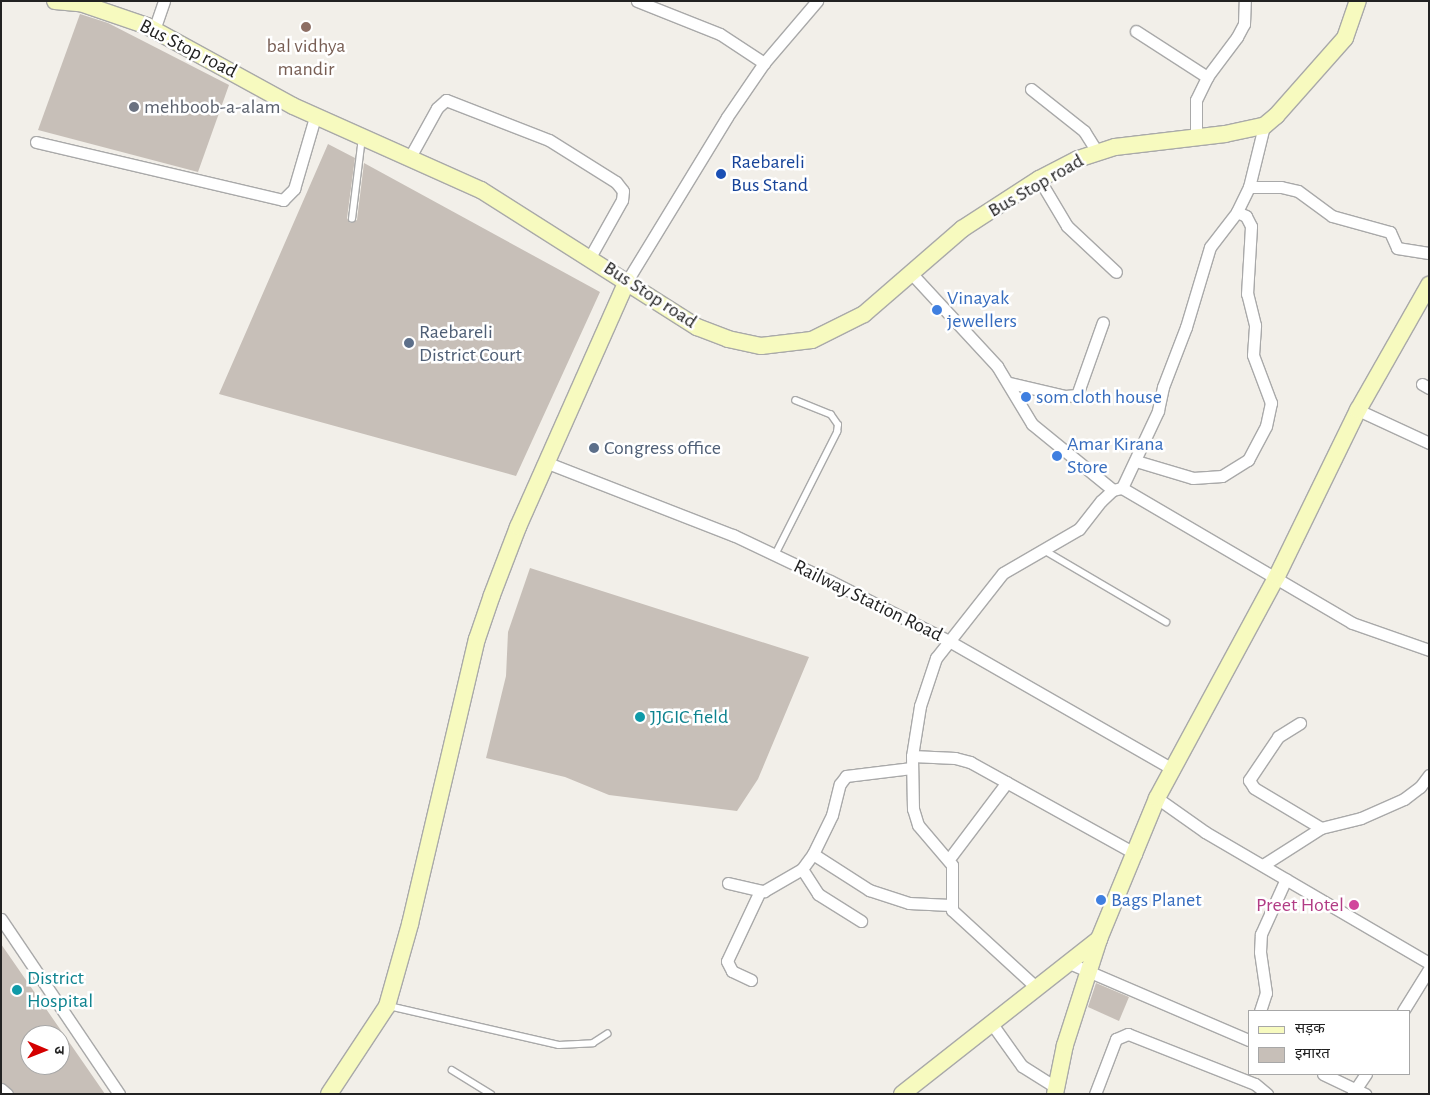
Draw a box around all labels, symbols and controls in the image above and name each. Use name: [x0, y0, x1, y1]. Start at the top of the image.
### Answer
street label: Bus Stop road: [135, 14, 241, 84]
marker: bal vidhya mandir: [300, 21, 312, 33]
place label: bal vidhya mandir: [267, 35, 345, 82]
place label: mehboob-a-alam: [144, 95, 281, 119]
marker: mehboob-a-alam: [128, 101, 140, 113]
street label: Bus Stop road: [984, 149, 1088, 223]
place label: Raebareli Bus Stand: [731, 150, 808, 197]
marker: Raebareli Bus Stand: [715, 168, 727, 180]
street label: Bus Stop road: [599, 256, 701, 334]
place label: Vinayak jewellers: [947, 286, 1017, 333]
marker: Vinayak jewellers: [931, 304, 943, 316]
place label: Raebareli District Court: [419, 320, 522, 367]
marker: Raebareli District Court: [403, 337, 415, 349]
place label: som cloth house: [1036, 385, 1162, 409]
marker: som cloth house: [1020, 391, 1032, 403]
place label: Amar Kirana Store: [1067, 432, 1164, 479]
place label: Congress office: [604, 436, 721, 460]
marker: Congress office: [588, 442, 600, 454]
marker: Amar Kirana Store: [1051, 450, 1063, 462]
street label: Railway Station Road: [789, 554, 947, 648]
place label: JJGIC field: [650, 705, 728, 729]
marker: JJGIC field: [634, 711, 646, 723]
place label: Bags Planet: [1111, 888, 1202, 912]
place label: Preet Hotel: [1256, 893, 1344, 917]
marker: Bags Planet: [1095, 894, 1107, 906]
marker: Preet Hotel: [1348, 899, 1360, 911]
place label: District Hospital: [27, 966, 93, 1013]
marker: District Hospital: [11, 984, 23, 996]
legend: [1248, 1010, 1410, 1075]
text: सड़क: [1295, 1021, 1325, 1036]
north arrow: [20, 1025, 70, 1075]
text: उ: [52, 1046, 66, 1054]
text: इमारत: [1295, 1046, 1330, 1061]

